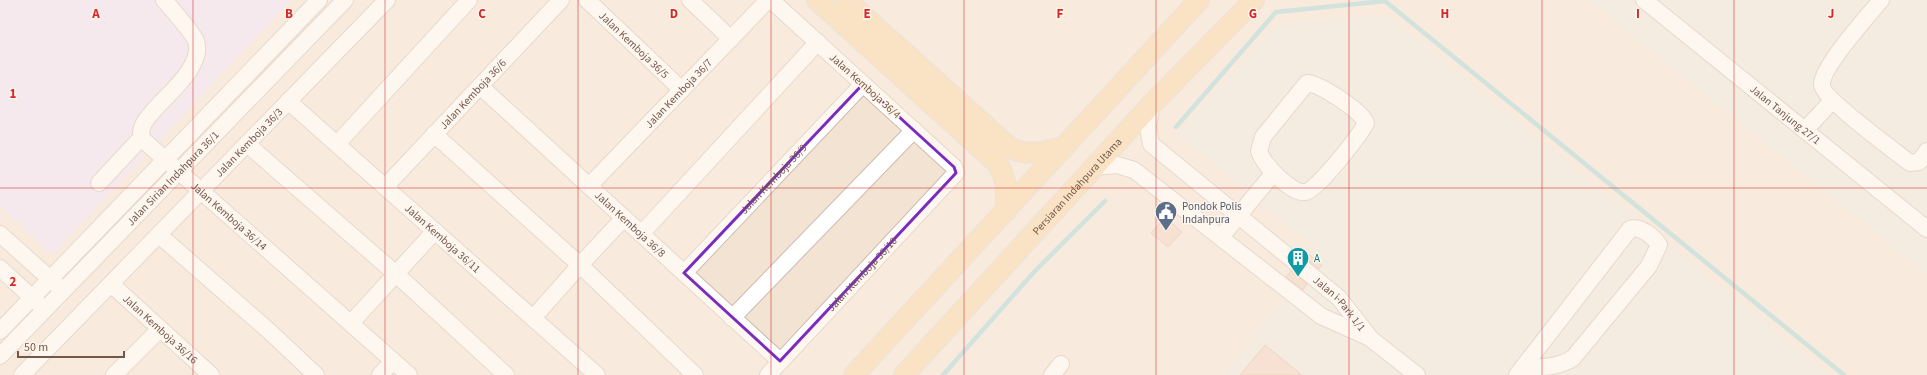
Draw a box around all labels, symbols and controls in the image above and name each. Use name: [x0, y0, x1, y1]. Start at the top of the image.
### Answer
text: A: [91, 5, 100, 23]
text: B: [285, 5, 293, 23]
text: C: [478, 5, 486, 23]
text: D: [670, 5, 678, 23]
text: E: [863, 5, 871, 23]
text: F: [1057, 5, 1064, 23]
text: G: [1249, 5, 1257, 23]
text: H: [1441, 5, 1449, 23]
text: I: [1636, 5, 1640, 23]
text: J: [1828, 5, 1834, 23]
street label: Jalan Kemboja 36/5: [596, 8, 672, 81]
street label: Jalan Kemboja 36/4: [826, 50, 904, 122]
street label: Jalan Kemboja 36/6: [436, 55, 510, 132]
street label: Jalan Kemboja 36/7: [641, 55, 715, 131]
street label: Jalan Tanjung 27/1: [1747, 81, 1824, 148]
text: 1: [10, 85, 17, 103]
street label: Jalan Kemboja 36/3: [212, 104, 286, 180]
street label: Jalan Sirian Indahpura 36/1: [123, 127, 222, 229]
street label: Persiaran Indahpura Utama: [1029, 135, 1125, 238]
street label: Jalan Kemboja 36/9: [737, 140, 810, 217]
street label: Jalan Kemboja 36/14: [188, 178, 271, 254]
street label: Jalan Kemboja 36/8: [592, 188, 669, 261]
public building icon: Pondok Polis Indahpura: [1153, 199, 1179, 232]
place label: Pondok Polis Indahpura: [1182, 199, 1242, 227]
street label: Jalan Kemboja 36/11: [402, 201, 484, 276]
street label: Jalan Kemboja 36/10: [824, 234, 900, 314]
building icon: A: [1285, 245, 1311, 278]
place label: A: [1314, 251, 1320, 266]
street label: Jalan i-Park 1/1: [1310, 272, 1369, 334]
text: 2: [10, 273, 17, 291]
street label: Jalan Kemboja 36/16: [120, 291, 202, 367]
scale bar: [18, 333, 124, 359]
text: 50 m: [24, 339, 48, 356]

